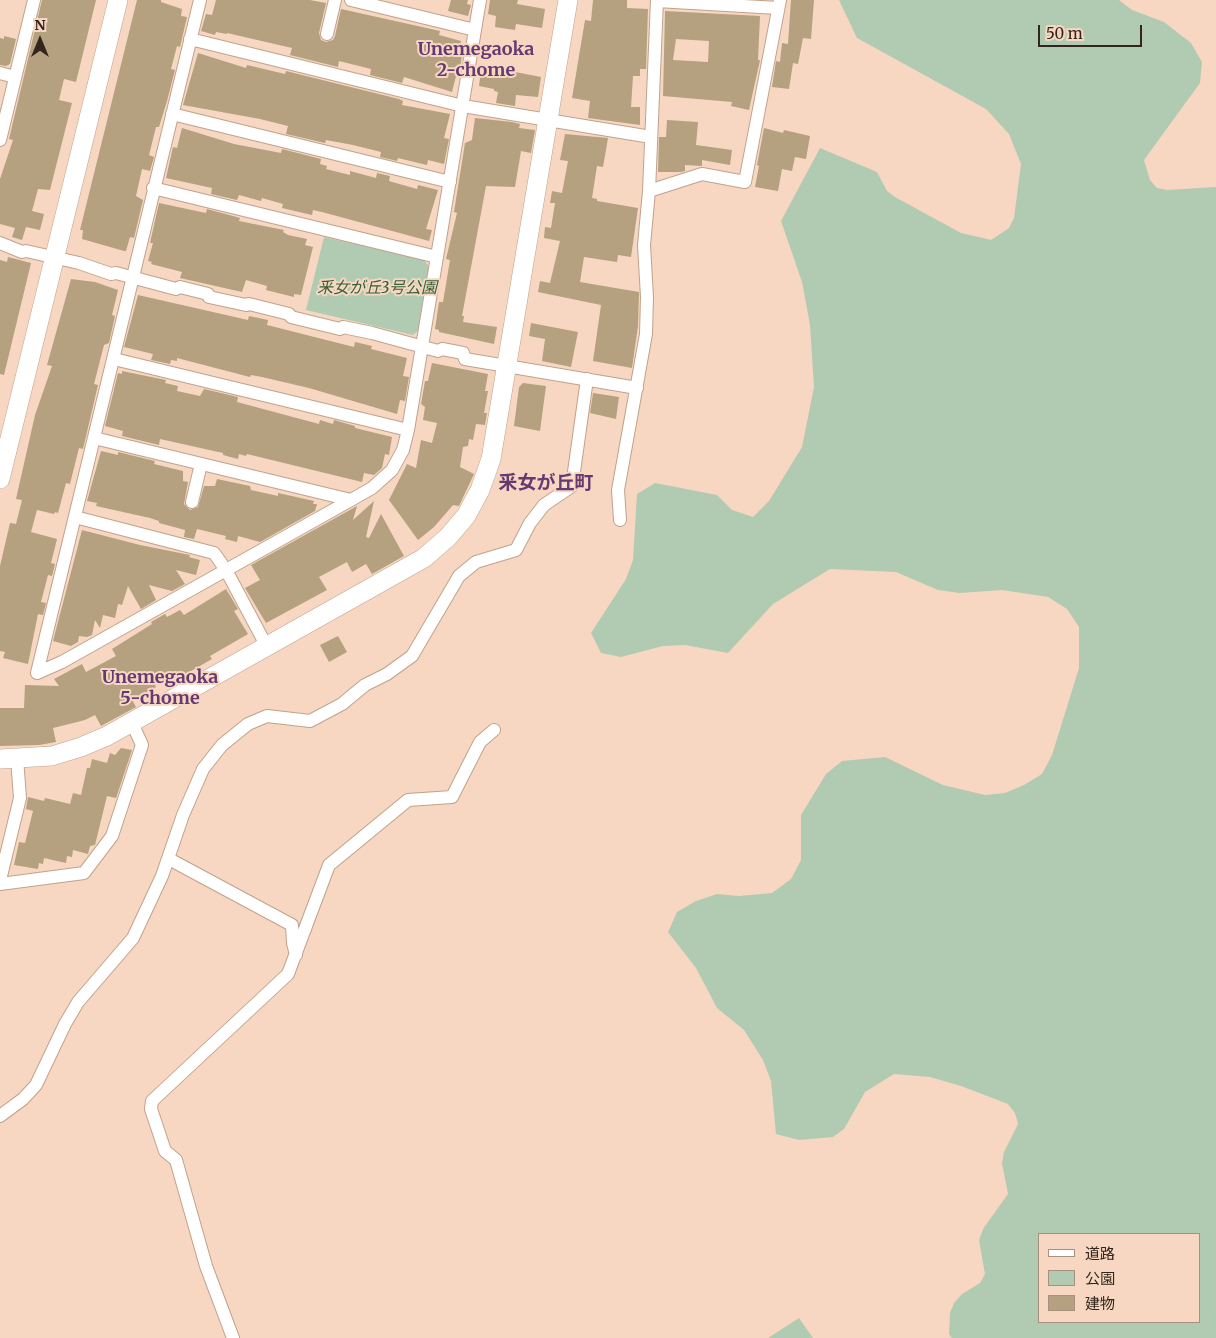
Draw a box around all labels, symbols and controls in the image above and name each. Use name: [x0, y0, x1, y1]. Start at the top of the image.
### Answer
north arrow: [15, 15, 65, 65]
scale bar: [1041, 15, 1145, 47]
text: N: [34, 16, 46, 34]
text: 50 m: [1046, 24, 1083, 43]
district label: Unemegaoka 2-chome: [418, 39, 534, 82]
park label: 釆女が丘3号公園: [317, 278, 437, 298]
district label: 釆女が丘町: [499, 473, 593, 495]
district label: Unemegaoka 5-chome: [102, 667, 218, 710]
legend: [1038, 1233, 1201, 1323]
text: 道路: [1085, 1244, 1115, 1263]
text: 公園: [1085, 1269, 1115, 1288]
text: 建物: [1085, 1294, 1115, 1313]

